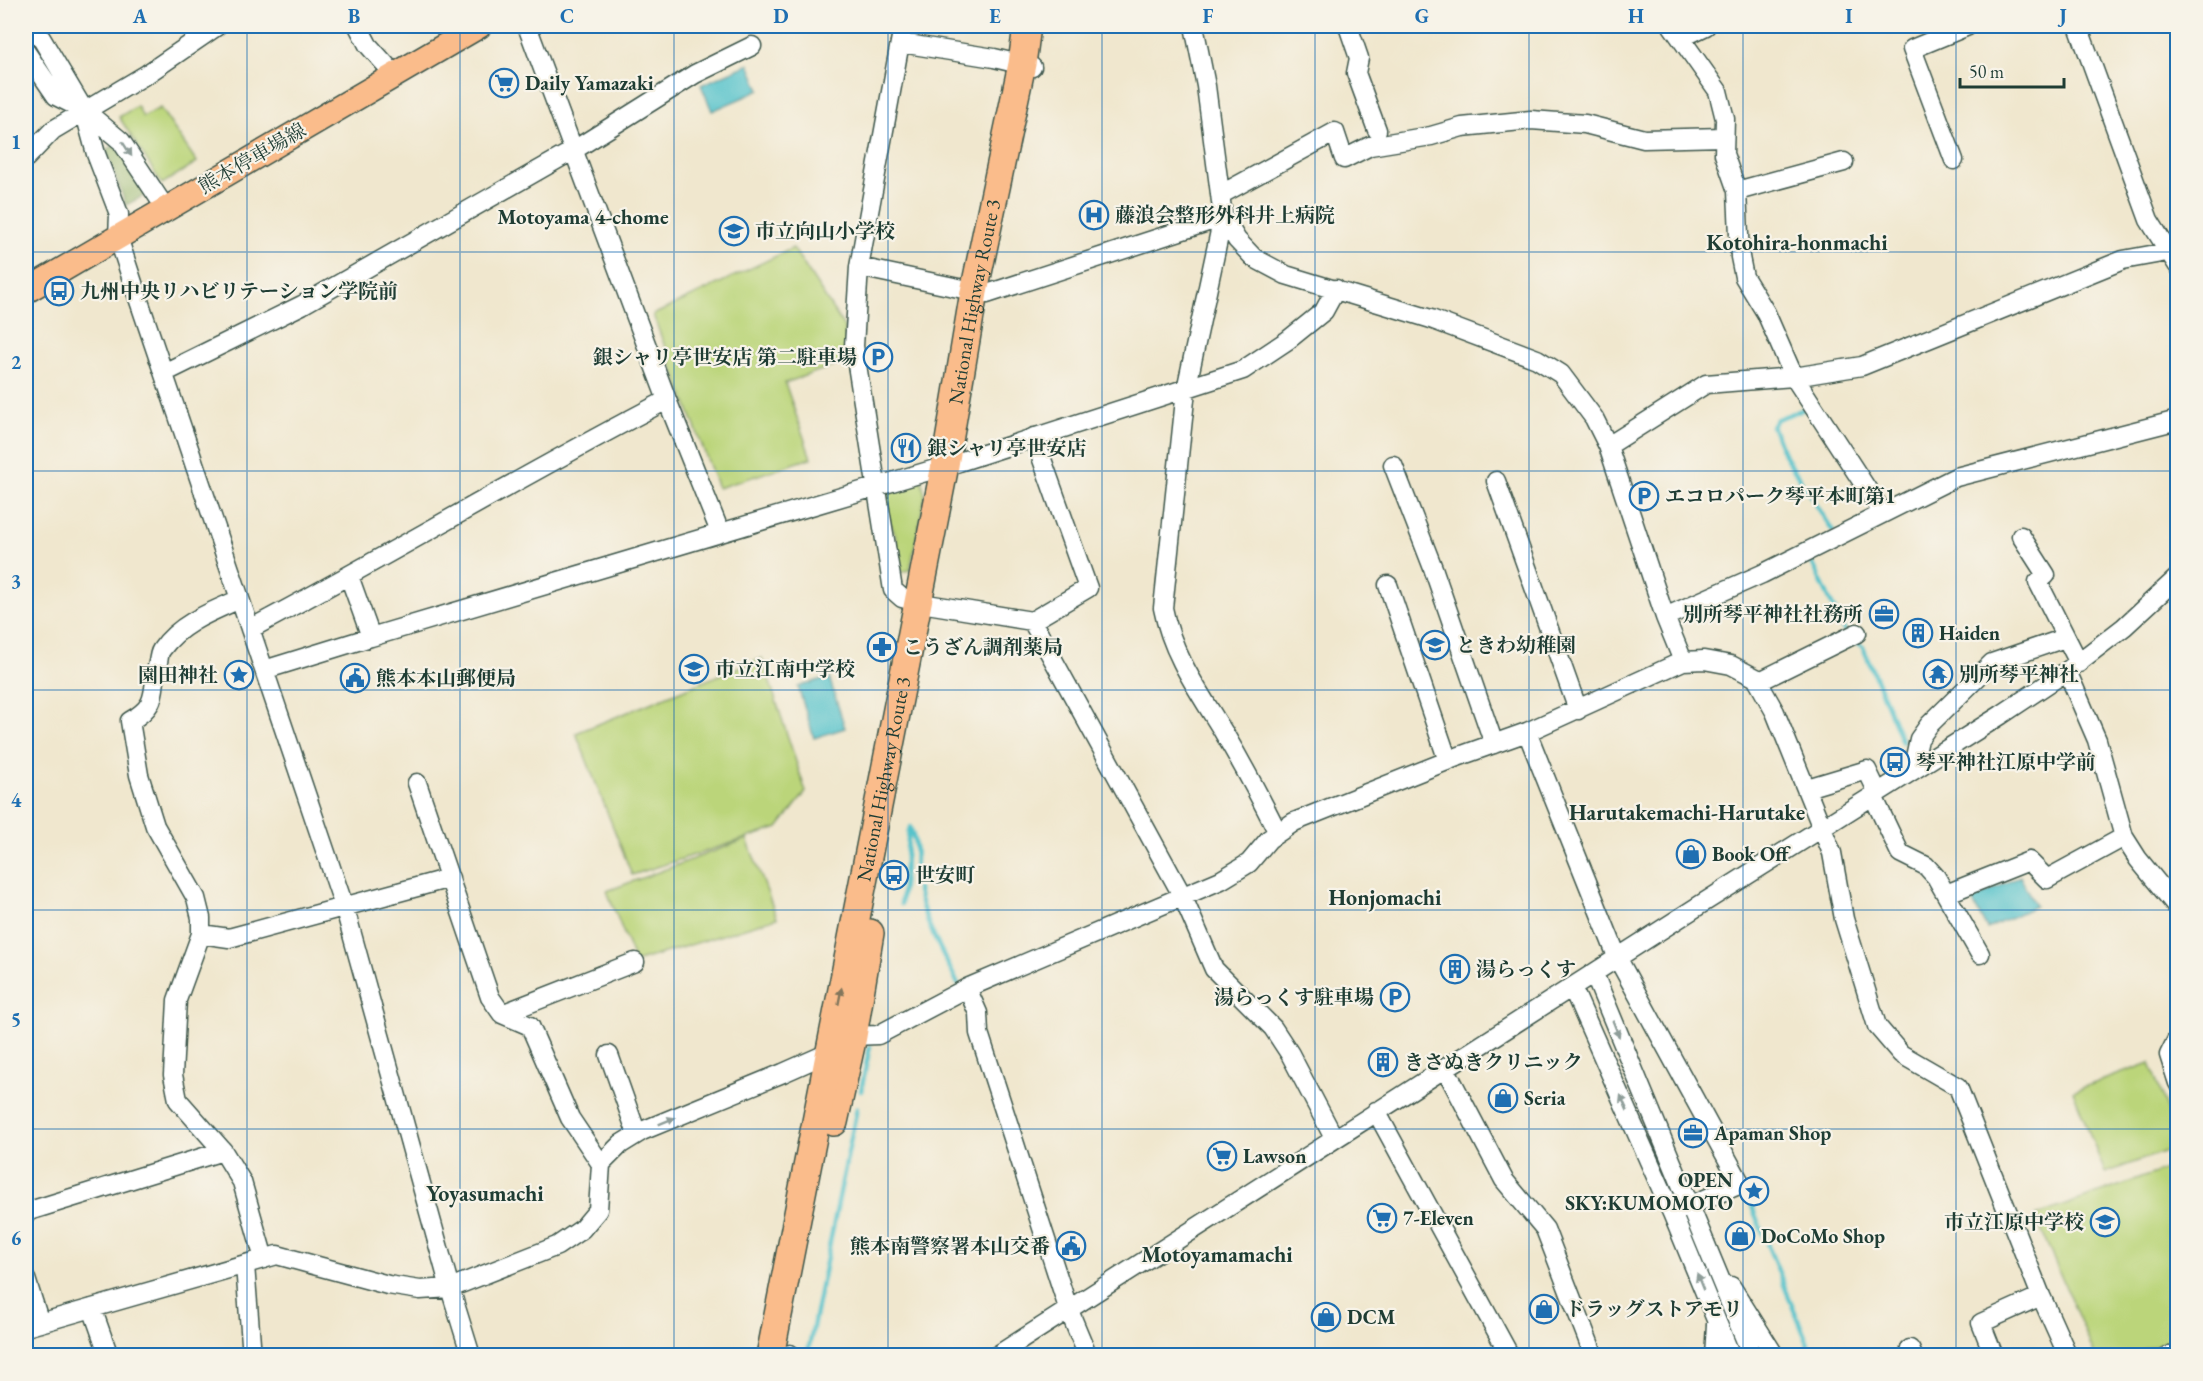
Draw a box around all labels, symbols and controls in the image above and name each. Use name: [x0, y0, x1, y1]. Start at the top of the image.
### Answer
text: A: [132, 3, 148, 29]
text: B: [348, 3, 360, 29]
text: C: [560, 3, 574, 29]
text: D: [773, 3, 789, 29]
text: E: [989, 3, 1001, 29]
text: F: [1203, 3, 1214, 29]
text: G: [1415, 3, 1429, 29]
text: H: [1628, 3, 1644, 29]
text: I: [1845, 3, 1853, 29]
text: J: [2057, 3, 2067, 29]
scale bar: [1960, 51, 2064, 89]
text: 50 m: [1969, 60, 2004, 83]
supermarket icon: Daily Yamazaki: [488, 67, 520, 99]
place label: Daily Yamazaki: [525, 70, 654, 96]
street label: 熊本停車場線: [194, 117, 310, 199]
text: 1: [11, 129, 21, 155]
one-way arrow: [121, 141, 133, 157]
street label: National Highway Route 3: [942, 197, 1006, 406]
hospital icon: 藤浪会整形外科井上病院: [1078, 199, 1110, 231]
place label: 藤浪会整形外科井上病院: [1115, 202, 1335, 228]
district label: Motoyama 4-chome: [497, 203, 669, 230]
school or university icon: 市立向山小学校: [718, 215, 750, 247]
place label: 市立向山小学校: [755, 218, 895, 244]
district label: Kotohira-honmachi: [1706, 228, 1888, 257]
bus stop icon: 九州中央リハビリテーション学院前: [43, 275, 75, 307]
place label: 九州中央リハビリテーション学院前: [80, 278, 398, 304]
parking icon: 銀シャリ亭世安店 第二駐車場: [862, 341, 894, 373]
place label: 銀シャリ亭世安店 第二駐車場: [593, 344, 857, 370]
text: 2: [11, 349, 22, 375]
restaurant icon: 銀シャリ亭世安店: [890, 432, 922, 464]
place label: 銀シャリ亭世安店: [927, 435, 1087, 461]
parking icon: エコロパーク琴平本町第1: [1628, 480, 1660, 512]
place label: エコロパーク琴平本町第1: [1665, 483, 1896, 509]
text: 3: [11, 568, 21, 594]
office icon: 別所琴平神社社務所: [1868, 598, 1900, 630]
place label: 別所琴平神社社務所: [1683, 601, 1863, 627]
building icon: Haiden: [1902, 617, 1934, 649]
place label: Haiden: [1939, 620, 2000, 646]
school or university icon: ときわ幼稚園: [1419, 629, 1451, 661]
pharmacy icon: こうざん調剤薬局: [866, 631, 898, 663]
place label: ときわ幼稚園: [1456, 632, 1576, 658]
place label: こうざん調剤薬局: [903, 634, 1063, 660]
school or university icon: 市立江南中学校: [678, 653, 710, 685]
place label: 市立江南中学校: [715, 656, 855, 682]
temple icon: 別所琴平神社: [1922, 658, 1954, 690]
place icon: 園田神社: [223, 659, 255, 691]
place label: 別所琴平神社: [1959, 661, 2079, 687]
place label: 園田神社: [138, 662, 218, 688]
public building icon: 熊本本山郵便局: [339, 662, 371, 694]
place label: 熊本本山郵便局: [376, 665, 516, 691]
street label: National Highway Route 3: [850, 674, 916, 884]
bus stop icon: 琴平神社江原中学前: [1879, 746, 1911, 778]
place label: 琴平神社江原中学前: [1916, 749, 2096, 775]
text: 4: [11, 787, 22, 813]
district label: Harutakemachi-Harutake: [1569, 798, 1805, 827]
shop icon: Book Off: [1675, 838, 1707, 870]
place label: Book Off: [1712, 841, 1791, 867]
bus stop icon: 世安町: [878, 859, 910, 891]
place label: 世安町: [915, 862, 976, 888]
district label: Honjomachi: [1328, 883, 1442, 912]
building icon: 湯らっくす: [1439, 953, 1471, 985]
place label: 湯らっくす: [1476, 956, 1576, 982]
parking icon: 湯らっくす駐車場: [1379, 981, 1411, 1013]
place label: 湯らっくす駐車場: [1214, 984, 1374, 1010]
one-way arrow: [836, 986, 845, 1005]
text: 5: [11, 1006, 21, 1032]
one-way arrow: [1611, 1020, 1621, 1038]
building icon: きさぬきクリニック: [1367, 1046, 1399, 1078]
place label: きさぬきクリニック: [1404, 1049, 1583, 1075]
shop icon: Seria: [1487, 1082, 1519, 1114]
place label: Seria: [1524, 1085, 1566, 1111]
one-way arrow: [1619, 1094, 1628, 1111]
one-way arrow: [658, 1116, 676, 1126]
office icon: Apaman Shop: [1677, 1117, 1709, 1149]
place label: Apaman Shop: [1713, 1120, 1831, 1146]
supermarket icon: Lawson: [1206, 1140, 1238, 1172]
place label: Lawson: [1243, 1143, 1306, 1169]
place label: OPEN SKY:KUMOMOTO: [1565, 1167, 1733, 1216]
place icon: OPEN SKY:KUMOMOTO: [1738, 1175, 1770, 1207]
district label: Yoyasumachi: [426, 1179, 544, 1208]
supermarket icon: 7-Eleven: [1366, 1202, 1398, 1234]
place label: 7-Eleven: [1403, 1205, 1474, 1231]
school or university icon: 市立江原中学校: [2089, 1206, 2121, 1238]
place label: 市立江原中学校: [1944, 1209, 2084, 1235]
shop icon: DoCoMo Shop: [1724, 1220, 1756, 1252]
place label: DoCoMo Shop: [1761, 1223, 1885, 1249]
text: 6: [11, 1225, 22, 1251]
public building icon: 熊本南警察署本山交番: [1055, 1230, 1087, 1262]
place label: 熊本南警察署本山交番: [850, 1233, 1050, 1259]
district label: Motoyamamachi: [1141, 1240, 1293, 1269]
one-way arrow: [1695, 1273, 1704, 1291]
shop icon: ドラッグストアモリ: [1528, 1293, 1560, 1325]
place label: ドラッグストアモリ: [1565, 1296, 1743, 1322]
shop icon: DCM: [1310, 1301, 1342, 1333]
place label: DCM: [1347, 1304, 1395, 1330]

